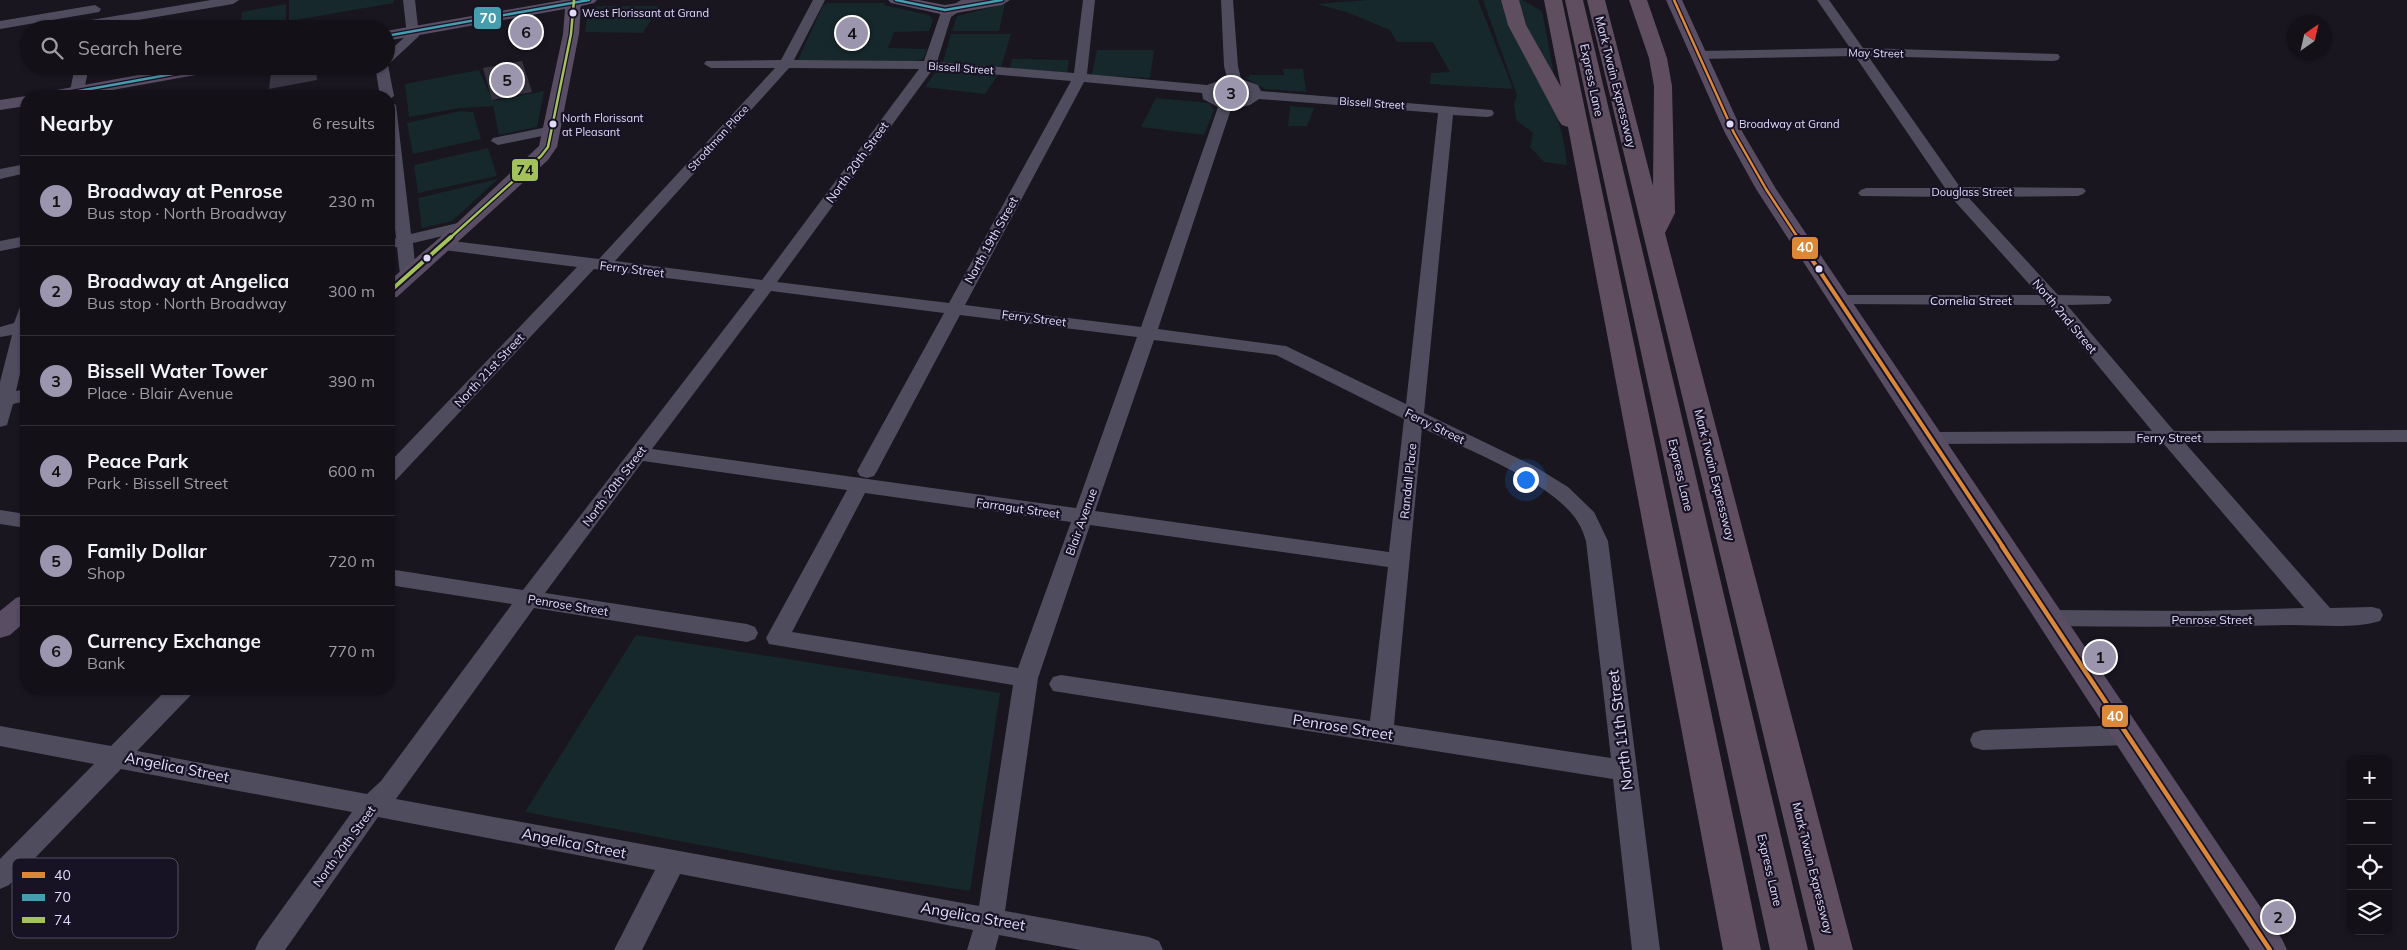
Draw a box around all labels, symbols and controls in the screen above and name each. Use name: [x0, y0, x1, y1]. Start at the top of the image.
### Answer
line badge: 70: [473, 6, 502, 30]
place label: West Florissant at Grand: [582, 6, 709, 20]
marker: West Florissant at Grand: [568, 8, 578, 18]
text: 70: [480, 9, 496, 27]
pin: 6: [510, 13, 542, 51]
pin: 4: [836, 14, 868, 52]
street label: Mark Twain Expressway: [1592, 15, 1640, 150]
north arrow: [2287, 15, 2332, 60]
search box: [20, 20, 395, 75]
icon: search: [38, 34, 66, 62]
text: Search here: [78, 36, 182, 60]
street label: Express Lane: [1577, 42, 1607, 118]
street label: May Street: [1848, 46, 1904, 60]
street label: Bissell Street: [928, 59, 994, 77]
pin: 5: [491, 61, 523, 99]
pin: 3: [1215, 74, 1247, 112]
street label: Bissell Street: [1339, 94, 1405, 112]
street label: Strodtman Place: [684, 102, 752, 174]
text: Nearby: [40, 110, 113, 136]
place label: North Florissant at Pleasant: [562, 111, 644, 139]
text: 6 results: [312, 113, 375, 133]
place label: Broadway at Grand: [1739, 117, 1840, 131]
street label: North 20th Street: [822, 118, 892, 206]
marker: North Florissant at Pleasant: [548, 119, 558, 129]
marker: Broadway at Grand: [1725, 119, 1735, 129]
line badge: 74: [511, 158, 539, 182]
text: 74: [517, 161, 534, 179]
text: Broadway at Penrose: [87, 179, 283, 203]
street label: Douglass Street: [1932, 185, 2013, 199]
text: 1: [51, 191, 61, 211]
text: 230 m: [328, 191, 375, 211]
street label: North 19th Street: [961, 194, 1021, 286]
text: Bus stop · North Broadway: [87, 203, 287, 223]
line badge: 40: [1791, 236, 1819, 260]
text: 40: [1797, 238, 1813, 256]
unlabelled marker: [422, 253, 432, 263]
street label: Ferry Street: [599, 258, 665, 280]
unlabelled marker: [1814, 264, 1824, 274]
text: Broadway at Angelica: [87, 269, 289, 293]
street label: North 2nd Street: [2029, 276, 2101, 356]
text: 2: [51, 281, 61, 301]
text: 300 m: [328, 281, 375, 301]
text: Bus stop · North Broadway: [87, 293, 287, 313]
street label: Cornelia Street: [1930, 293, 2012, 308]
street label: Ferry Street: [1001, 307, 1067, 329]
street label: North 21st Street: [451, 330, 527, 410]
text: Bissell Water Tower: [87, 359, 268, 383]
text: 3: [51, 371, 61, 391]
text: 390 m: [328, 371, 375, 391]
text: Place · Blair Avenue: [87, 383, 233, 403]
street label: Ferry Street: [1403, 405, 1467, 447]
street label: Mark Twain Expressway: [1691, 408, 1739, 543]
street label: Ferry Street: [2137, 430, 2201, 445]
street label: Express Lane: [1665, 437, 1697, 513]
street label: Randall Place: [1397, 442, 1419, 520]
street label: North 20th Street: [579, 443, 649, 529]
text: Peace Park: [87, 449, 188, 473]
text: 4: [51, 461, 61, 481]
text: 600 m: [328, 461, 375, 481]
your location: [1513, 467, 1539, 493]
text: Park · Bissell Street: [87, 473, 228, 493]
street label: Blair Avenue: [1062, 486, 1100, 558]
street label: Farragut Street: [975, 495, 1061, 521]
text: Family Dollar: [87, 539, 207, 563]
text: 5: [51, 551, 61, 571]
text: 720 m: [328, 551, 375, 571]
text: Shop: [87, 563, 125, 583]
street label: Penrose Street: [527, 591, 609, 619]
street label: Penrose Street: [2171, 612, 2253, 627]
text: Currency Exchange: [87, 629, 261, 653]
pin: 1: [2084, 638, 2116, 676]
text: 6: [51, 641, 61, 661]
text: 770 m: [328, 641, 375, 661]
text: Bank: [87, 653, 125, 673]
street label: North 11th Street: [1603, 669, 1637, 791]
line badge: 40: [2101, 704, 2129, 728]
text: 40: [2107, 707, 2123, 725]
street label: Penrose Street: [1291, 710, 1395, 744]
street label: Angelica Street: [123, 748, 231, 786]
map controls: [2347, 755, 2392, 935]
button: +: [2347, 755, 2392, 800]
button: −: [2347, 800, 2392, 845]
street label: Mark Twain Expressway: [1789, 801, 1837, 936]
street label: North 20th Street: [309, 802, 379, 890]
street label: Angelica Street: [520, 824, 628, 862]
street label: Express Lane: [1754, 832, 1786, 908]
button: locate: [2347, 845, 2392, 890]
legend: [12, 858, 178, 938]
text: 40: [54, 866, 71, 884]
text: 70: [54, 888, 71, 906]
button: layers: [2347, 890, 2392, 935]
street label: Angelica Street: [919, 897, 1027, 935]
pin: 2: [2262, 898, 2294, 936]
text: 74: [54, 911, 71, 929]

